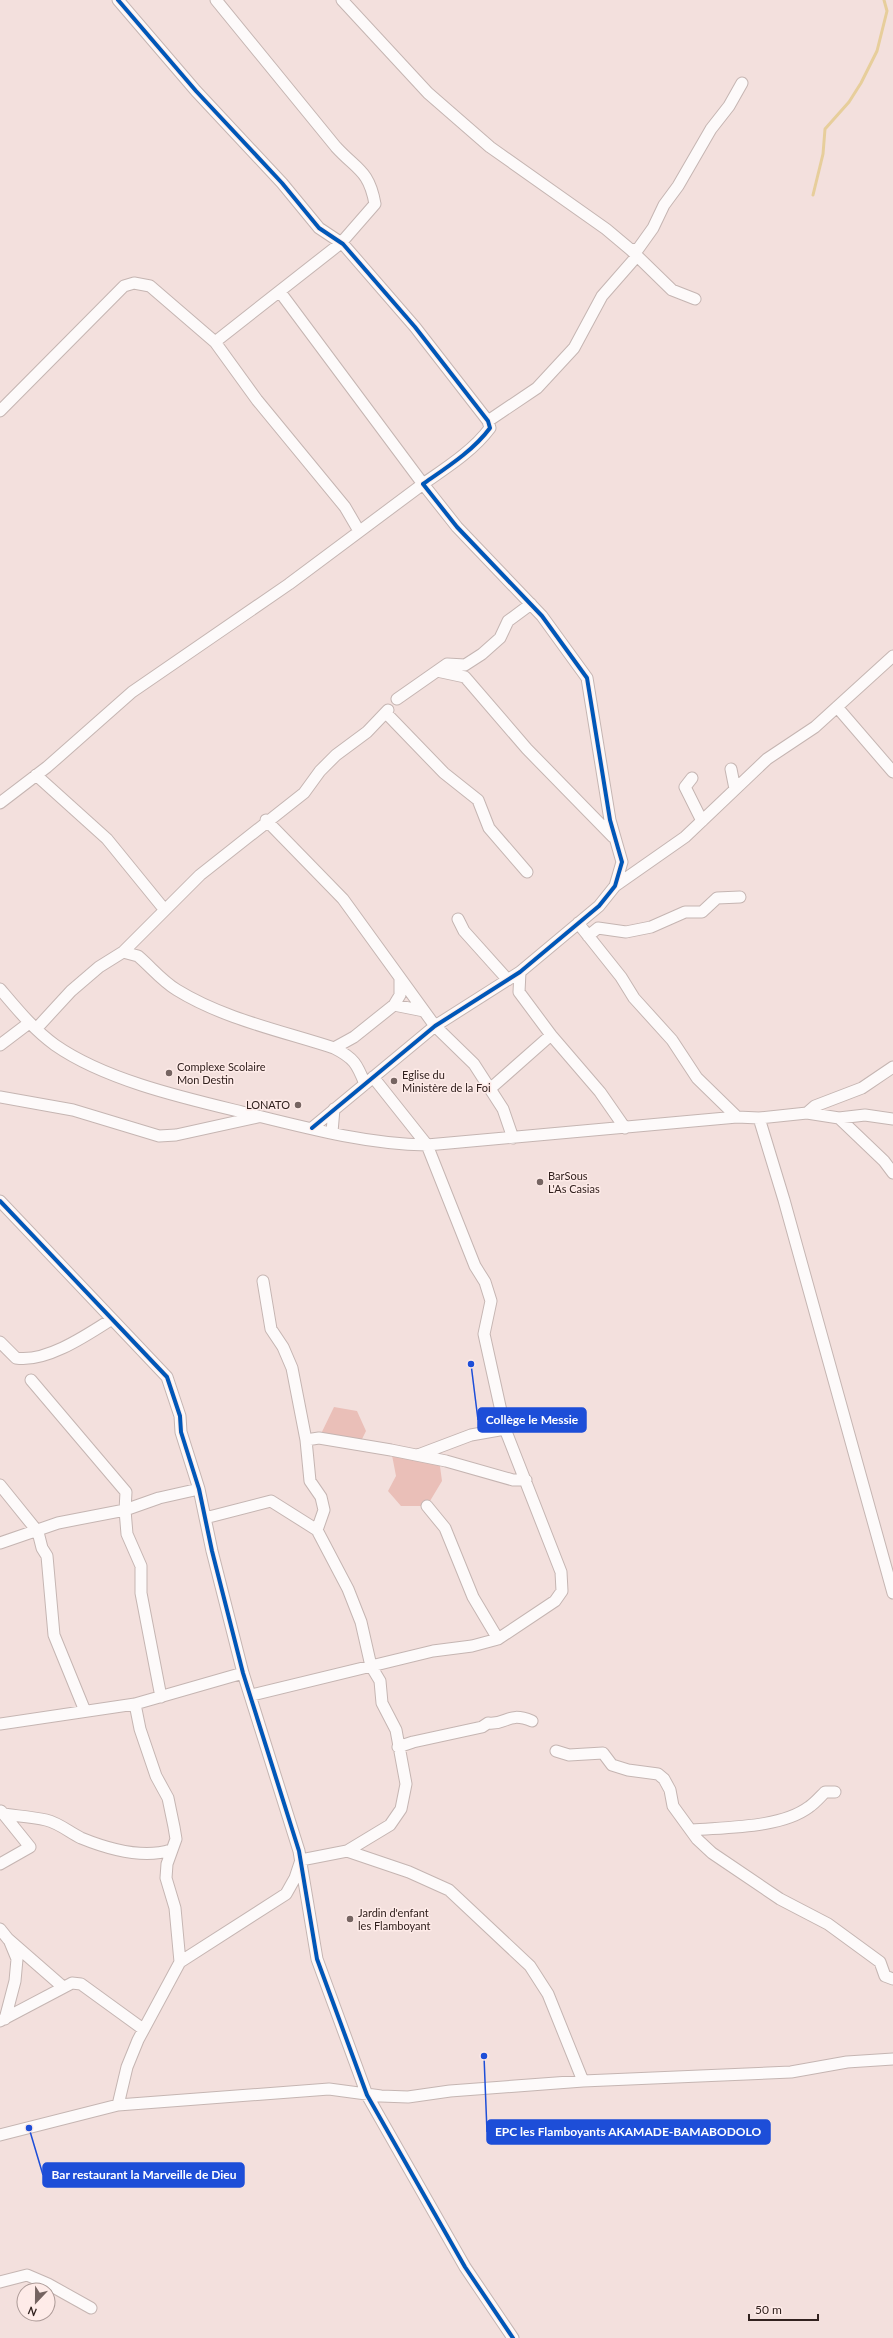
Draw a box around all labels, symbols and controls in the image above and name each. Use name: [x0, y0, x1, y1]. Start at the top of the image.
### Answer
place label: Complexe Scolaire Mon Destin: [177, 1060, 266, 1086]
marker: Complexe Scolaire Mon Destin: [164, 1068, 174, 1078]
place label: Eglise du Ministère de la Foi: [402, 1068, 491, 1094]
marker: Eglise du Ministère de la Foi: [389, 1076, 399, 1086]
place label: LONATO: [246, 1098, 290, 1111]
marker: LONATO: [293, 1100, 303, 1110]
place label: BarSous L'As Casias: [548, 1169, 600, 1195]
marker: BarSous L'As Casias: [535, 1177, 545, 1187]
callout: Collège le Messie: [478, 1408, 586, 1432]
text: Collège le Messie: [486, 1412, 579, 1427]
place label: Jardin d'enfant les Flamboyant: [358, 1906, 431, 1932]
marker: Jardin d'enfant les Flamboyant: [345, 1914, 355, 1924]
callout: EPC les Flamboyants AKAMADE-BAMABODOLO: [487, 2120, 770, 2144]
text: EPC les Flamboyants AKAMADE-BAMABODOLO: [495, 2124, 761, 2139]
callout: Bar restaurant la Marveille de Dieu: [43, 2163, 244, 2187]
text: Bar restaurant la Marveille de Dieu: [52, 2167, 237, 2182]
north arrow: [16, 2282, 56, 2322]
scale bar: [749, 2296, 818, 2322]
text: 50 m: [755, 2302, 782, 2317]
text: N: [26, 2304, 38, 2319]

